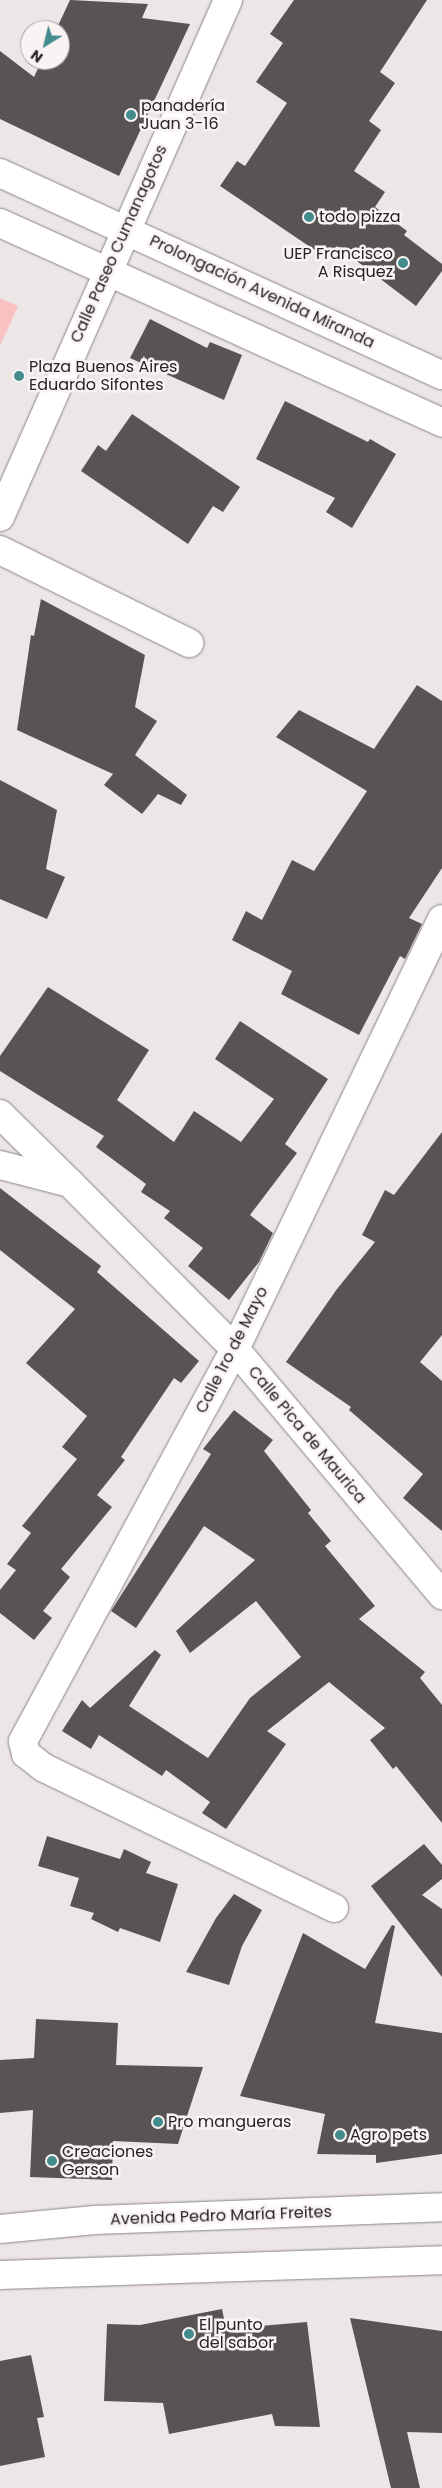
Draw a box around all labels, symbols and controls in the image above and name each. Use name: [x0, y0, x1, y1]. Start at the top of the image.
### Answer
north arrow: [20, 20, 70, 70]
text: N: [27, 45, 47, 68]
place label: panadería Juan 3-16: [141, 96, 225, 134]
marker: panadería Juan 3-16: [125, 109, 137, 121]
street label: Calle Paseo Cumanagotos: [67, 142, 171, 346]
place label: todo pizza: [319, 207, 401, 227]
marker: todo pizza: [303, 211, 315, 223]
street label: Prolongación Avenida Miranda: [146, 231, 378, 353]
place label: UEP Francisco A Risquez: [283, 244, 393, 282]
marker: UEP Francisco A Risquez: [397, 257, 409, 269]
place label: Plaza Buenos Aires Eduardo Sifontes: [29, 357, 177, 395]
marker: Plaza Buenos Aires Eduardo Sifontes: [13, 370, 25, 382]
street label: Calle 1ro de Mayo: [192, 1283, 272, 1417]
street label: Calle Pica de Maurica: [244, 1362, 370, 1508]
place label: Pro mangueras: [168, 2112, 291, 2132]
marker: Pro mangueras: [152, 2116, 164, 2128]
place label: Agro pets: [350, 2125, 427, 2145]
marker: Agro pets: [334, 2129, 346, 2141]
place label: Creaciones Gerson: [62, 2142, 153, 2180]
marker: Creaciones Gerson: [46, 2155, 58, 2167]
street label: Avenida Pedro María Freites: [110, 2203, 332, 2229]
place label: El punto del sabor: [199, 2315, 274, 2353]
marker: El punto del sabor: [183, 2328, 195, 2340]

